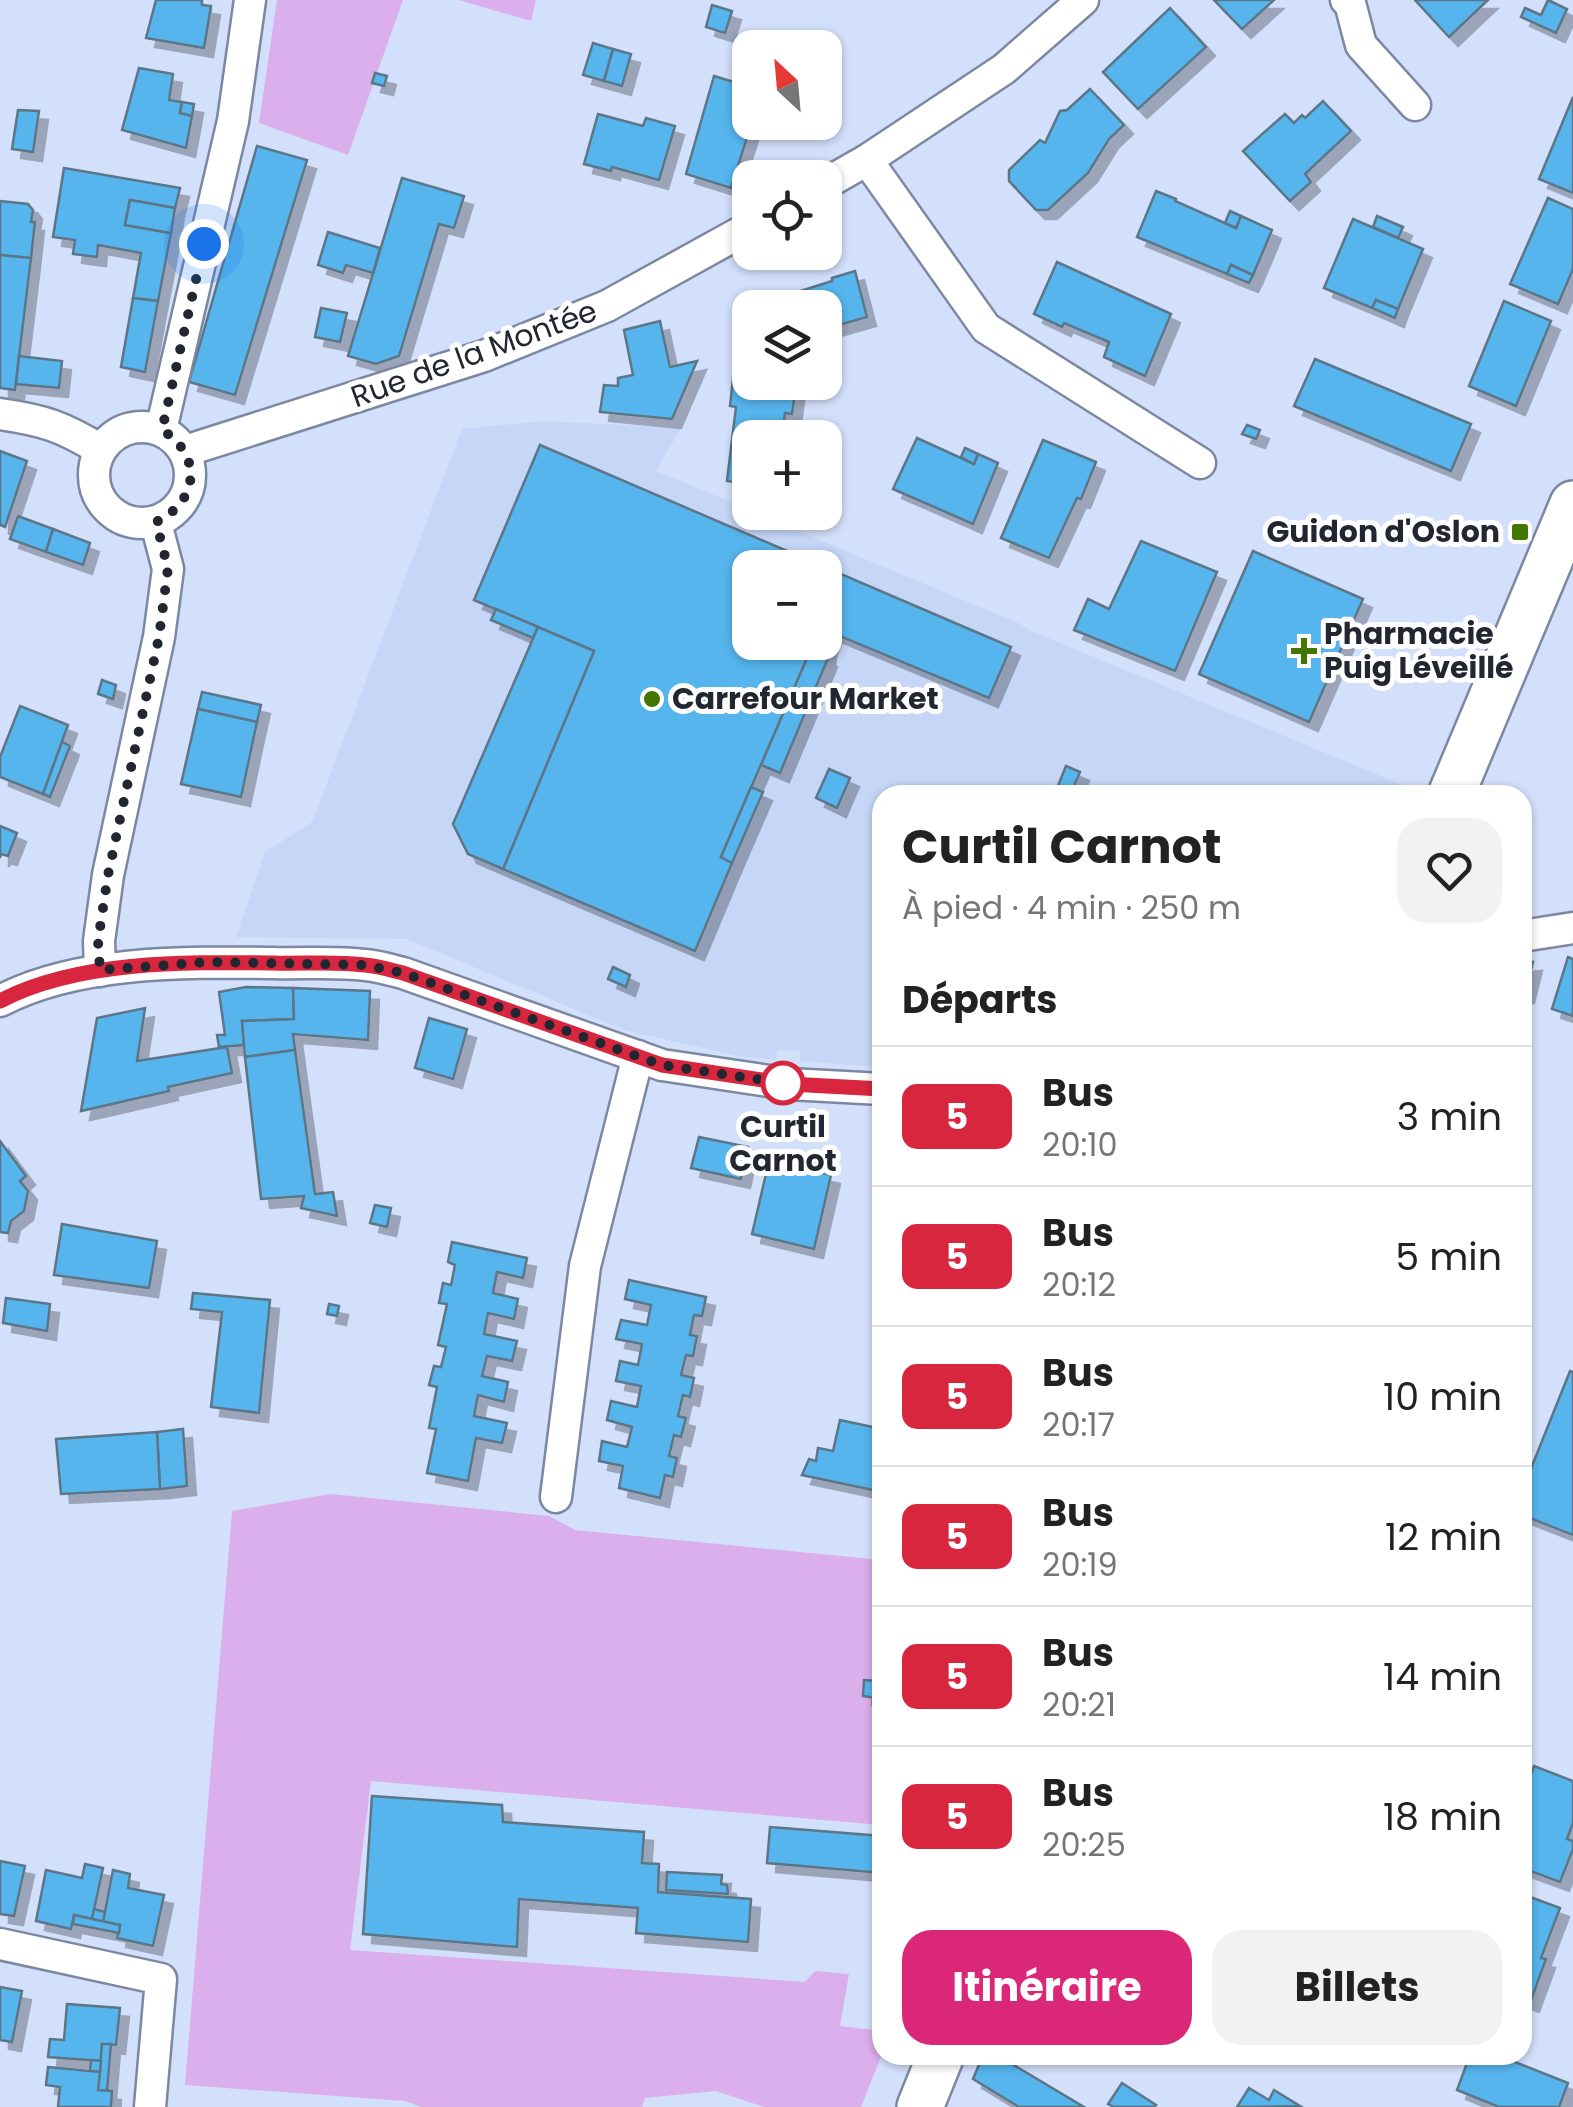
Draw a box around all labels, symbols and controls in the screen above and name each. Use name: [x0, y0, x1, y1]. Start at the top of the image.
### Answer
north arrow: [732, 30, 842, 140]
map controls: [732, 30, 842, 660]
button: locate: [732, 160, 842, 270]
your location: [179, 219, 229, 269]
street label: Rue de la Montée: [345, 289, 603, 418]
button: layers: [732, 290, 842, 400]
button: +: [732, 420, 842, 530]
place label: Guidon d'Oslon: [1267, 510, 1500, 553]
marker: Guidon d'Oslon: [1509, 521, 1531, 543]
button: −: [732, 550, 842, 660]
place label: Pharmacie Puig Léveillé: [1324, 612, 1514, 689]
marker: Pharmacie Puig Léveillé: [1293, 640, 1315, 662]
place label: Carrefour Market: [672, 677, 939, 720]
marker: Carrefour Market: [641, 688, 663, 710]
text: Curtil Carnot: [902, 813, 1222, 880]
button: heart: [1397, 818, 1502, 923]
text: À pied · 4 min · 250 m: [902, 885, 1241, 930]
text: Départs: [902, 973, 1058, 1026]
marker: Curtil Carnot: [762, 1062, 804, 1104]
text: Bus: [1042, 1066, 1114, 1119]
text: 3 min: [1397, 1090, 1502, 1143]
text: 5: [946, 1092, 968, 1141]
place label: Curtil Carnot: [729, 1105, 837, 1182]
text: 20:10: [1042, 1122, 1118, 1167]
text: Bus: [1042, 1206, 1114, 1259]
text: 5 min: [1395, 1230, 1502, 1283]
text: 5: [946, 1232, 968, 1281]
text: 20:12: [1042, 1262, 1116, 1307]
text: Bus: [1042, 1346, 1114, 1399]
text: 10 min: [1383, 1370, 1502, 1423]
text: 5: [946, 1372, 968, 1421]
text: 20:17: [1042, 1402, 1115, 1447]
text: Bus: [1042, 1486, 1114, 1539]
text: 12 min: [1385, 1510, 1502, 1563]
text: 5: [946, 1512, 968, 1561]
text: 20:19: [1042, 1542, 1118, 1587]
text: Bus: [1042, 1626, 1114, 1679]
text: 14 min: [1383, 1650, 1502, 1703]
text: 5: [946, 1652, 968, 1701]
text: 20:21: [1042, 1682, 1116, 1727]
text: Bus: [1042, 1766, 1114, 1819]
text: 18 min: [1383, 1790, 1502, 1843]
text: 5: [946, 1792, 968, 1841]
text: 20:25: [1042, 1822, 1126, 1867]
button: Itinéraire: [902, 1930, 1192, 2045]
button: Billets: [1212, 1930, 1502, 2045]

